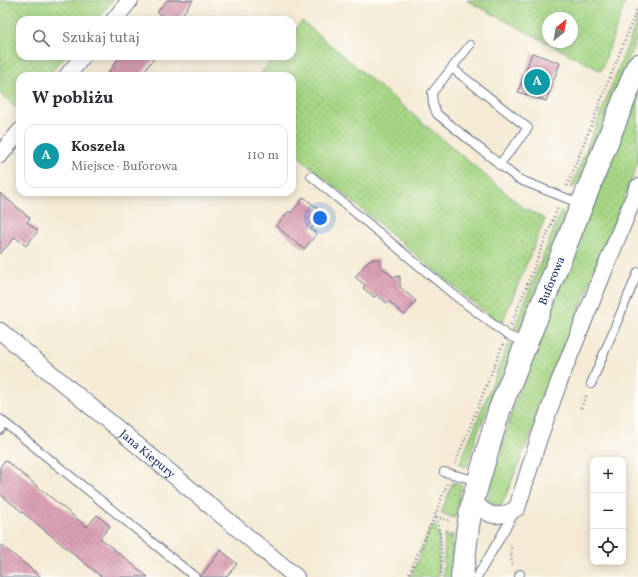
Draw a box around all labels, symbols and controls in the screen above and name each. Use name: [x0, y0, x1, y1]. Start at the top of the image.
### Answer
north arrow: [542, 12, 578, 48]
search box: [16, 16, 296, 60]
icon: search: [30, 27, 52, 49]
text: Szukaj tutaj: [62, 28, 140, 49]
pin: A: [524, 67, 550, 97]
text: W pobliżu: [32, 87, 113, 110]
text: Koszela: [71, 137, 125, 158]
text: A: [41, 147, 51, 165]
text: 110 m: [247, 147, 279, 165]
text: Miejsce · Buforowa: [71, 158, 178, 176]
your location: [310, 208, 330, 228]
street label: Buforowa: [535, 254, 569, 308]
street label: Jana Kiepury: [116, 427, 179, 483]
map controls: [590, 457, 626, 565]
button: +: [590, 457, 626, 493]
button: −: [590, 493, 626, 529]
button: locate: [590, 529, 626, 565]

